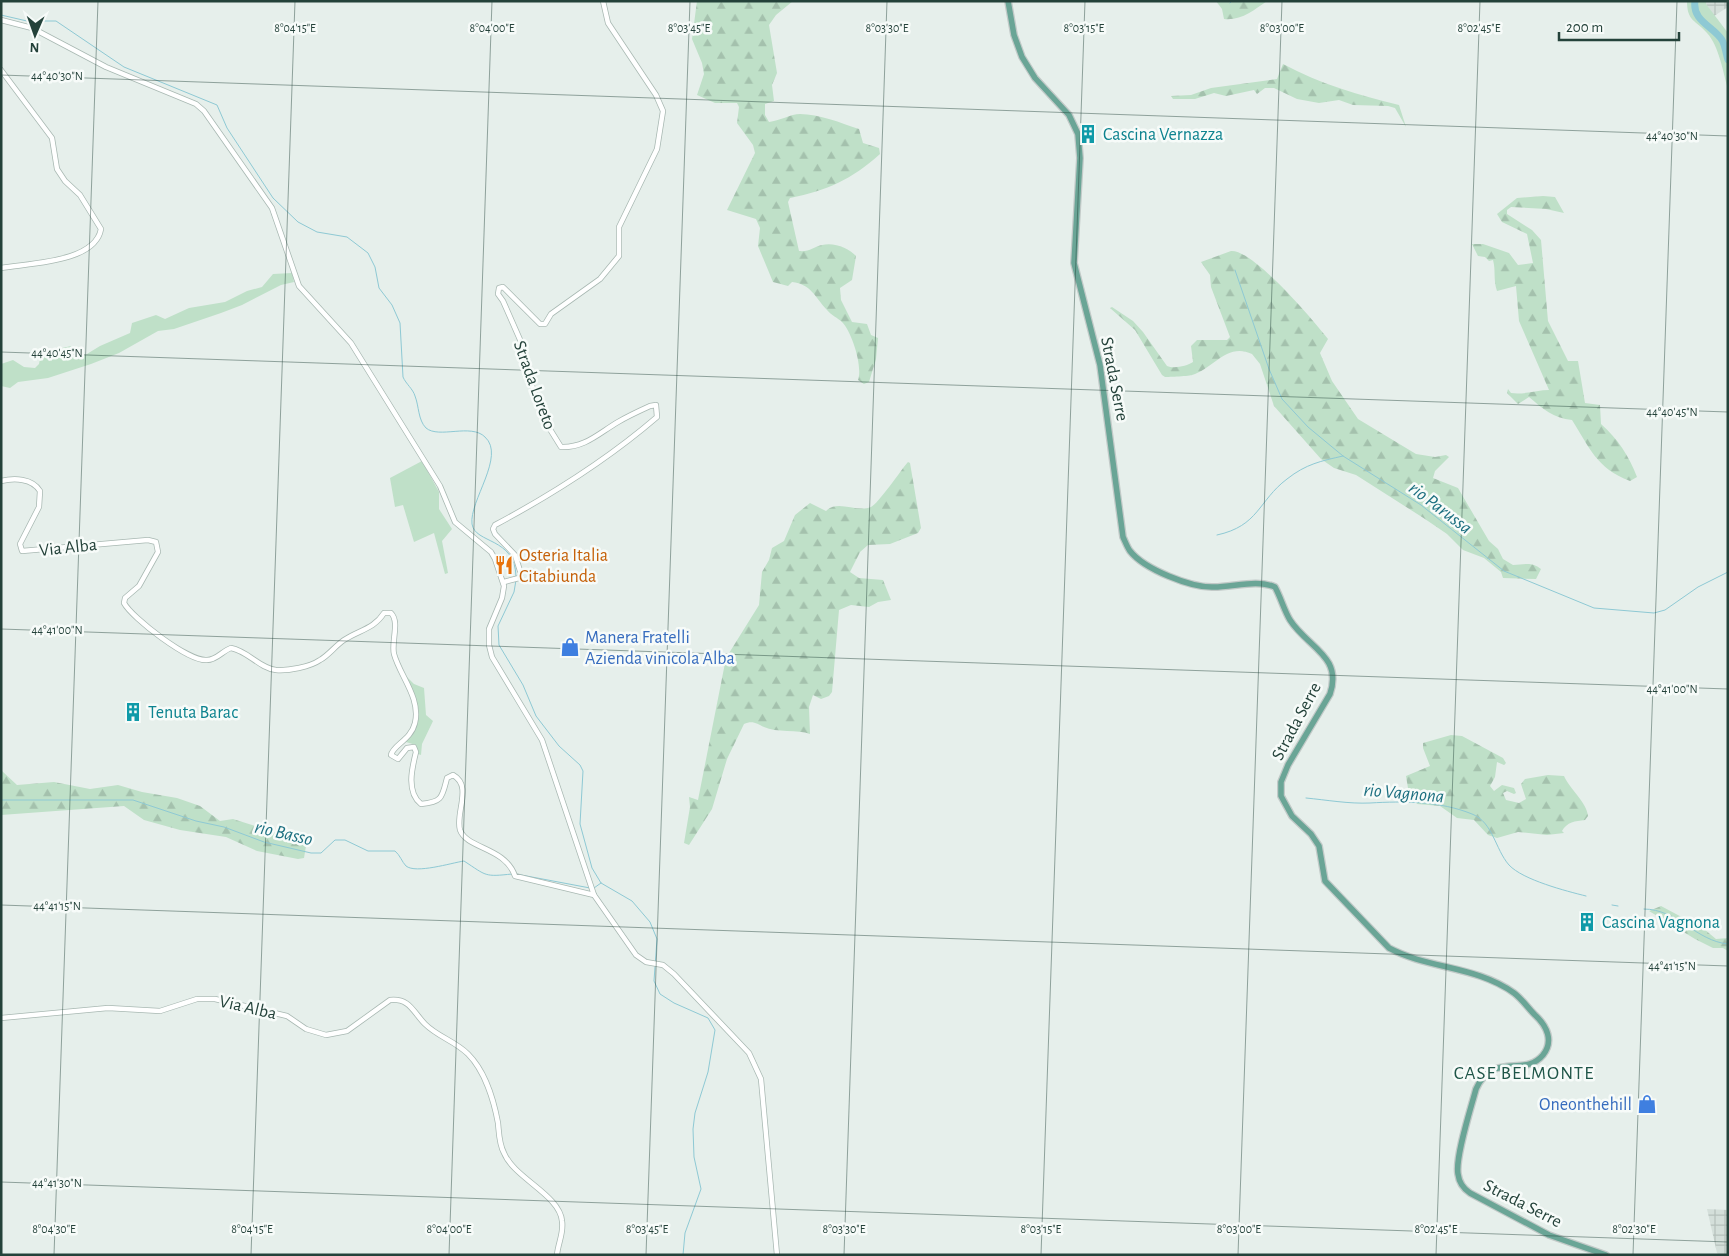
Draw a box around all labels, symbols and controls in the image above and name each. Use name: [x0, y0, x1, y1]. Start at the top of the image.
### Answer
north arrow: [10, 10, 60, 60]
scale bar: [1559, 10, 1679, 42]
text: 200 m: [1566, 20, 1603, 35]
text: 8°04'15"E: [274, 22, 316, 34]
text: 8°04'00"E: [469, 22, 515, 34]
text: 8°03'45"E: [668, 22, 710, 34]
text: 8°03'30"E: [866, 22, 909, 34]
text: 8°03'15"E: [1064, 22, 1105, 34]
text: 8°03'00"E: [1260, 22, 1304, 34]
text: 8°02'45"E: [1458, 22, 1501, 34]
text: N: [29, 40, 40, 54]
text: 44°40'30"N: [31, 70, 83, 82]
building icon: Cascina Vernazza: [1077, 123, 1099, 145]
place label: Cascina Vernazza: [1103, 126, 1223, 144]
text: 44°40'30"N: [1646, 130, 1698, 142]
street label: Strada Serre: [1097, 336, 1131, 423]
street label: Strada Loreto: [510, 339, 558, 432]
text: 44°40'45"N: [31, 347, 83, 359]
text: 44°40'45"N: [1646, 406, 1698, 418]
water label: rio Parussa: [1405, 478, 1475, 538]
street label: Via Alba: [38, 536, 98, 560]
place label: Osteria Italia Citabiunda: [519, 547, 608, 586]
restaurant icon: Osteria Italia Citabiunda: [493, 554, 515, 576]
text: 44°41'00"N: [31, 624, 83, 636]
place label: Manera Fratelli Azienda vinicola Alba: [585, 629, 735, 668]
shop icon: Manera Fratelli Azienda vinicola Alba: [559, 636, 581, 658]
street label: Strada Serre: [1269, 680, 1325, 763]
text: 44°41'00"N: [1646, 683, 1698, 695]
building icon: Tenuta Barac: [122, 701, 144, 723]
place label: Tenuta Barac: [148, 704, 238, 722]
water label: rio Vagnona: [1363, 781, 1445, 806]
water label: rio Basso: [253, 818, 315, 849]
text: 44°41'15"N: [33, 900, 81, 912]
building icon: Cascina Vagnona: [1576, 911, 1598, 933]
place label: Cascina Vagnona: [1602, 914, 1720, 932]
text: 44°41'15"N: [1648, 960, 1696, 972]
street label: Via Alba: [217, 993, 278, 1023]
district label: CASE BELMONTE: [1454, 1064, 1594, 1083]
shop icon: Oneonthehill: [1636, 1093, 1658, 1115]
place label: Oneonthehill: [1539, 1096, 1632, 1114]
text: 44°41'30"N: [32, 1177, 82, 1189]
street label: Strada Serre: [1481, 1177, 1565, 1231]
text: 8°04'30"E: [32, 1223, 76, 1235]
text: 8°04'15"E: [231, 1223, 273, 1235]
text: 8°04'00"E: [426, 1223, 472, 1235]
text: 8°03'45"E: [626, 1223, 668, 1235]
text: 8°03'30"E: [823, 1223, 866, 1235]
text: 8°03'15"E: [1021, 1223, 1062, 1235]
text: 8°03'00"E: [1217, 1223, 1261, 1235]
text: 8°02'45"E: [1415, 1223, 1458, 1235]
text: 8°02'30"E: [1612, 1223, 1656, 1235]

